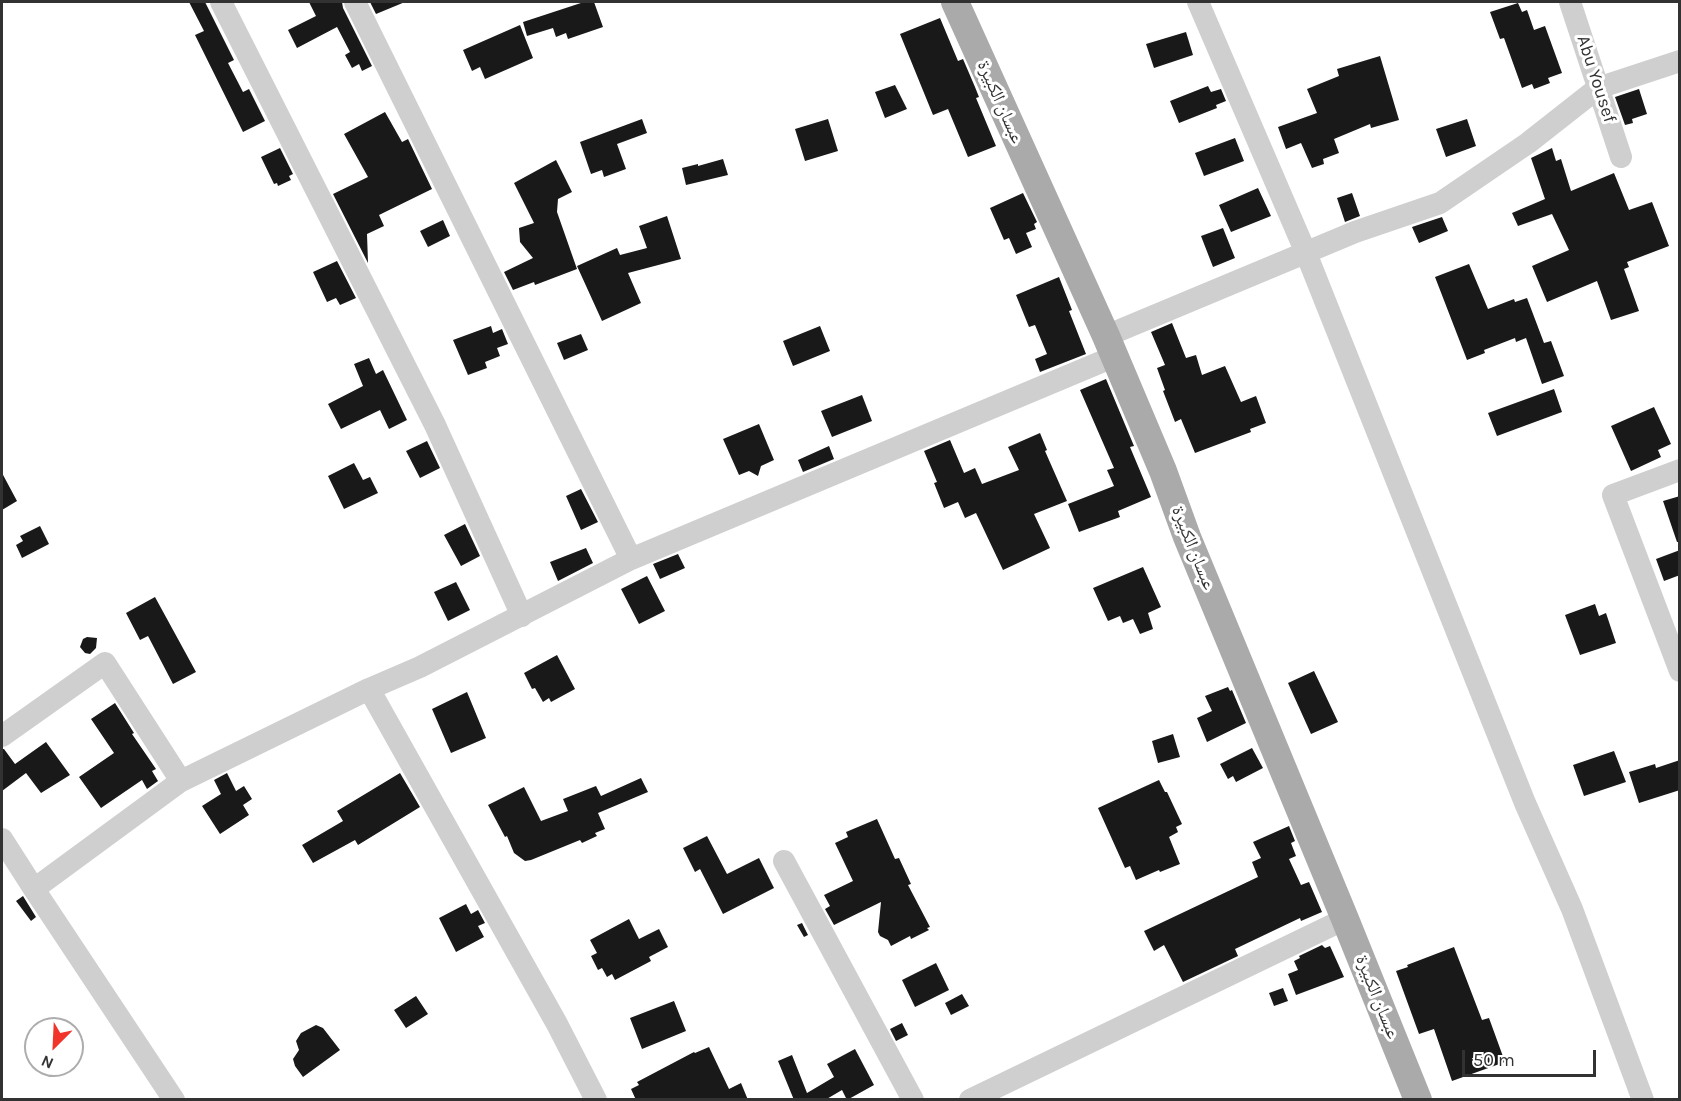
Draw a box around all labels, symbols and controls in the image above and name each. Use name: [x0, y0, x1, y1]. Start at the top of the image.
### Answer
street label: Abu Yousef: [1572, 33, 1620, 125]
street label: عبسان الكبيرة: [972, 57, 1028, 147]
street label: عبسان الكبيرة: [1166, 503, 1220, 593]
street label: عبسان الكبيرة: [1350, 952, 1404, 1042]
north arrow: [24, 1017, 84, 1077]
scale bar: [1465, 1038, 1598, 1076]
text: 50 m: [1473, 1049, 1515, 1071]
text: N: [38, 1051, 56, 1073]

